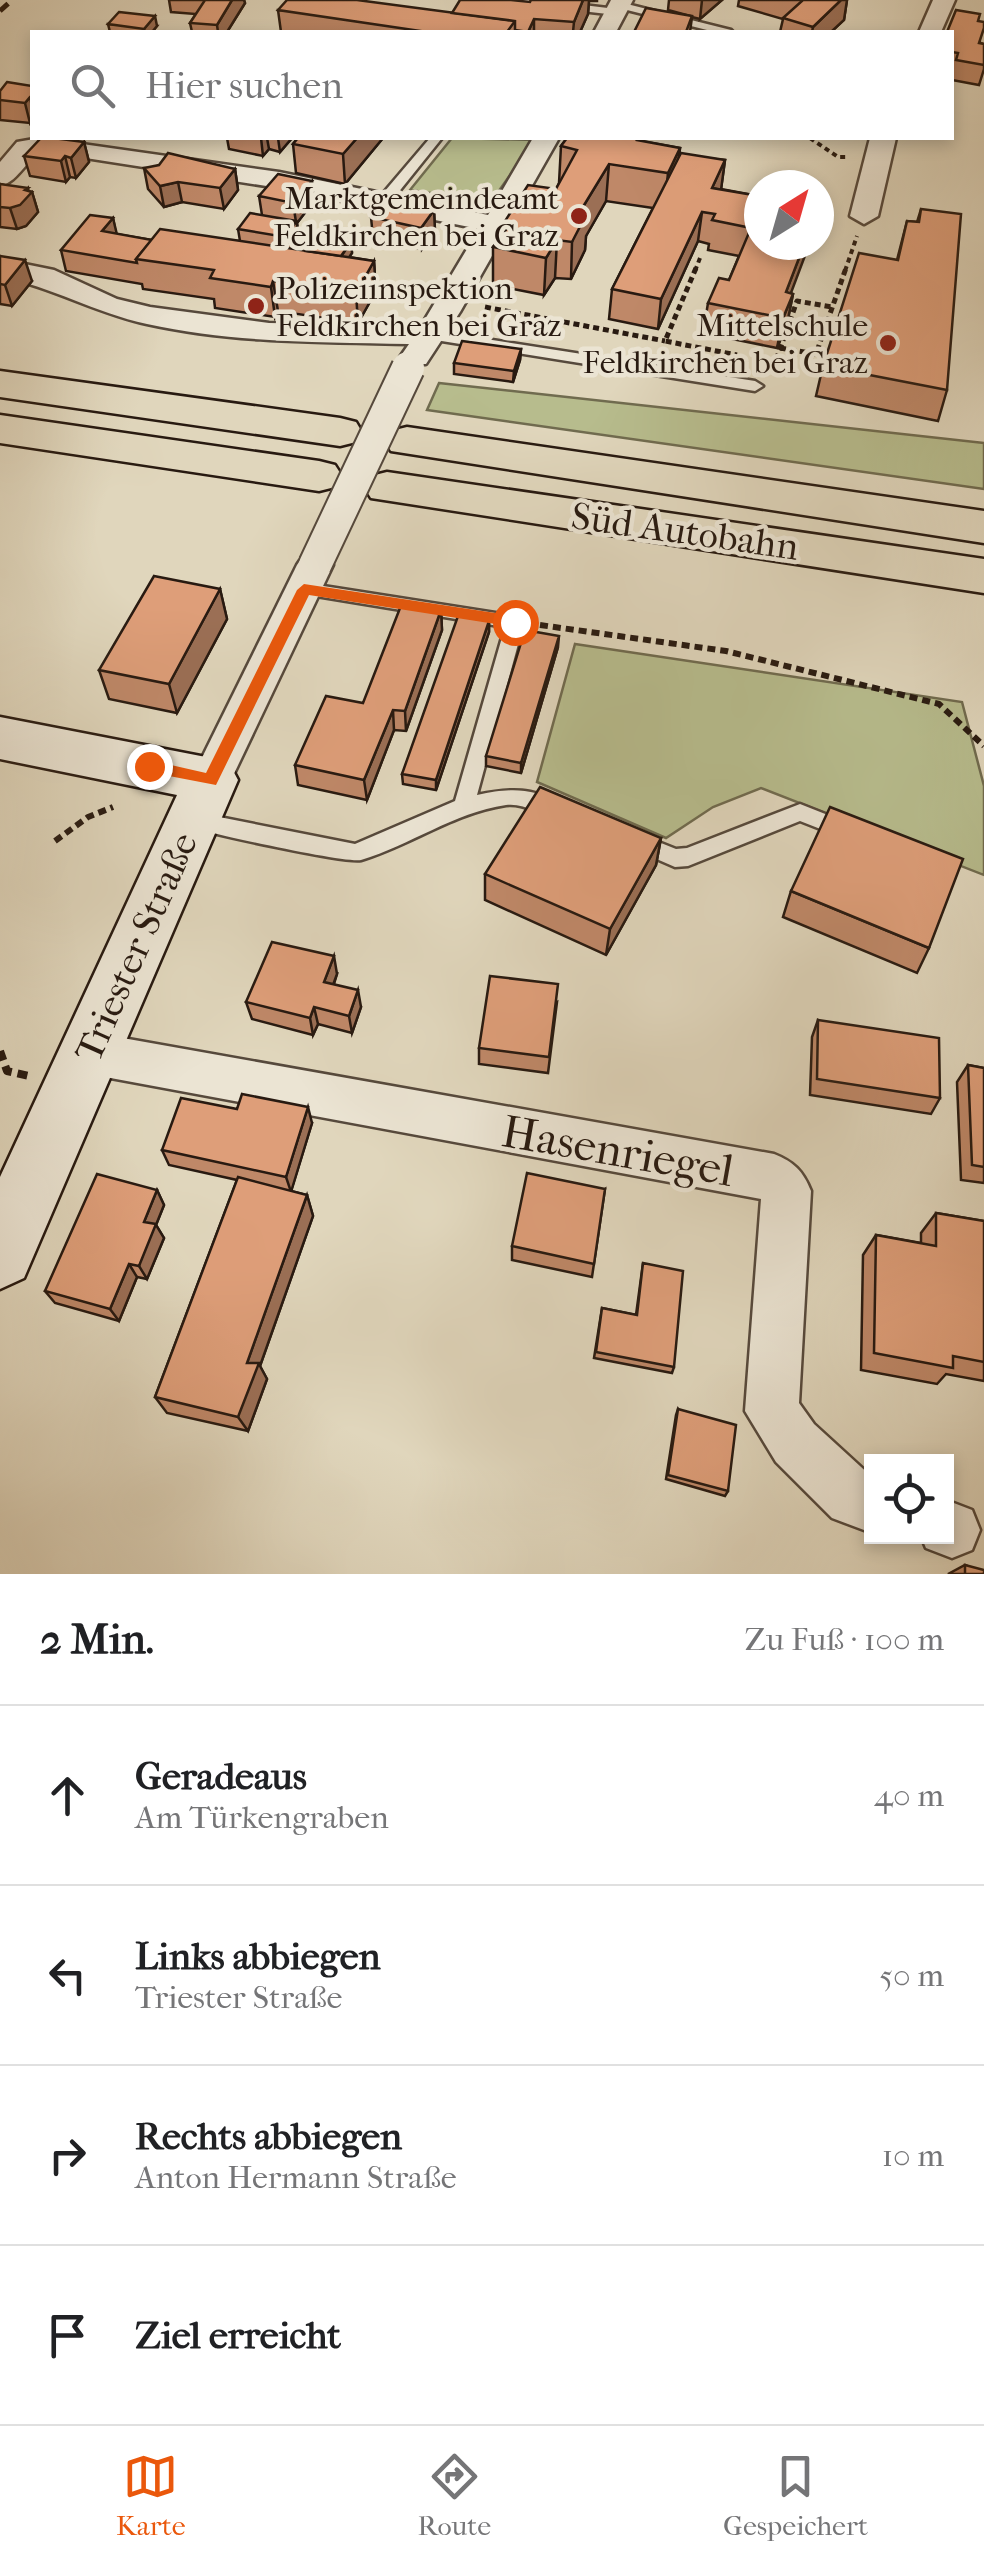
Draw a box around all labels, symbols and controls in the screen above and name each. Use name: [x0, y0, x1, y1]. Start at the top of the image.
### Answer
search box: [30, 30, 954, 140]
icon: search: [65, 58, 120, 113]
text: Hier suchen: [145, 63, 343, 108]
north arrow: [744, 170, 834, 260]
place label: Marktgemeindeamt Feldkirchen bei Graz: [274, 180, 560, 254]
marker: Marktgemeindeamt Feldkirchen bei Graz: [568, 205, 590, 227]
place label: Polizeiinspektion Feldkirchen bei Graz: [276, 270, 561, 344]
marker: Polizeiinspektion Feldkirchen bei Graz: [245, 295, 267, 317]
place label: Mittelschule Feldkirchen bei Graz: [583, 307, 868, 381]
marker: Mittelschule Feldkirchen bei Graz: [877, 332, 899, 354]
street label: Süd Autobahn: [568, 493, 801, 570]
route start: [493, 600, 539, 646]
route end: [127, 744, 173, 790]
street label: Triester Straße: [66, 826, 207, 1069]
street label: Hasenriegel: [498, 1105, 738, 1198]
map controls: [864, 1454, 954, 1544]
button: locate: [864, 1454, 954, 1544]
text: 2 Min.: [40, 1615, 154, 1664]
text: Zu Fuß · 100 m: [744, 1621, 944, 1658]
text: Geradeaus: [135, 1754, 307, 1799]
icon: ahead: [40, 1768, 95, 1823]
text: 40 m: [874, 1777, 944, 1814]
text: Am Türkengraben: [135, 1799, 389, 1836]
text: Links abbiegen: [135, 1934, 381, 1979]
icon: left: [40, 1948, 95, 2003]
text: 50 m: [879, 1957, 944, 1994]
text: Triester Straße: [135, 1979, 342, 2016]
text: Rechts abbiegen: [135, 2114, 402, 2159]
icon: right: [40, 2128, 95, 2183]
text: 10 m: [882, 2137, 944, 2174]
text: Anton Hermann Straße: [135, 2159, 457, 2196]
icon: arrive: [40, 2308, 95, 2363]
text: Ziel erreicht: [135, 2313, 341, 2358]
tab: Karte: [116, 2449, 186, 2542]
tab: Route: [418, 2449, 491, 2542]
tab: Gespeichert: [723, 2449, 868, 2542]

